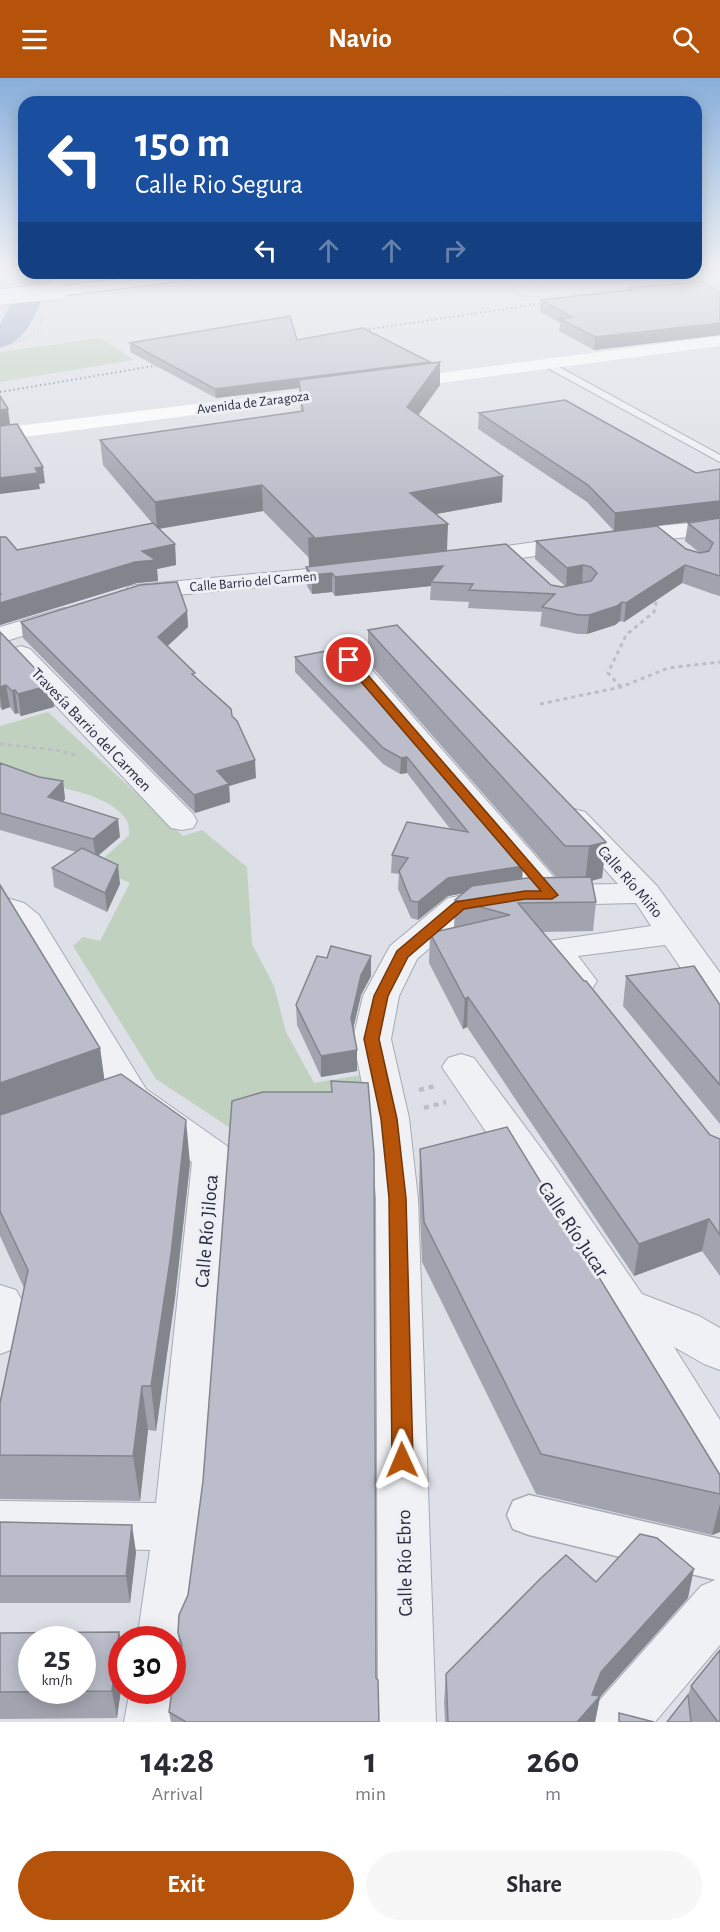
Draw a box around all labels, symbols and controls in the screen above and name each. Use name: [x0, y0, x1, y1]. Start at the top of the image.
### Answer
icon: menu: [18, 23, 51, 56]
icon: search: [669, 23, 702, 56]
text: Navio: [328, 25, 392, 52]
icon: left: [36, 120, 114, 198]
text: 150 m: [135, 122, 230, 164]
text: Calle Rio Segura: [135, 171, 303, 198]
icon: left: [249, 234, 282, 267]
icon: ahead: [312, 234, 345, 267]
icon: ahead: [375, 234, 408, 267]
icon: right: [438, 234, 471, 267]
street label: Avenida de Zaragoza: [196, 389, 311, 417]
street label: Calle Barrio del Carmen: [189, 569, 317, 595]
pin: [323, 634, 374, 685]
icon: arrive: [332, 643, 365, 676]
street label: Travesía Barrio del Carmen: [28, 665, 154, 794]
street label: Calle Río Miño: [595, 843, 666, 921]
street label: Calle Río Jiloca: [192, 1174, 222, 1289]
street label: Calle Río Jucar: [534, 1178, 613, 1281]
position arrow: [370, 1428, 434, 1492]
street label: Calle Río Ebro: [394, 1509, 416, 1617]
speed limit sign: 30: [108, 1626, 186, 1704]
text: 25: [43, 1643, 71, 1673]
text: km/h: [42, 1673, 72, 1688]
text: 14:28: [140, 1743, 214, 1779]
text: 1: [364, 1743, 377, 1779]
text: 260: [526, 1743, 580, 1779]
text: Arrival: [152, 1784, 203, 1804]
text: min: [355, 1784, 386, 1804]
text: m: [545, 1784, 561, 1804]
button: Exit: [18, 1851, 354, 1920]
button: Share: [366, 1851, 702, 1920]

